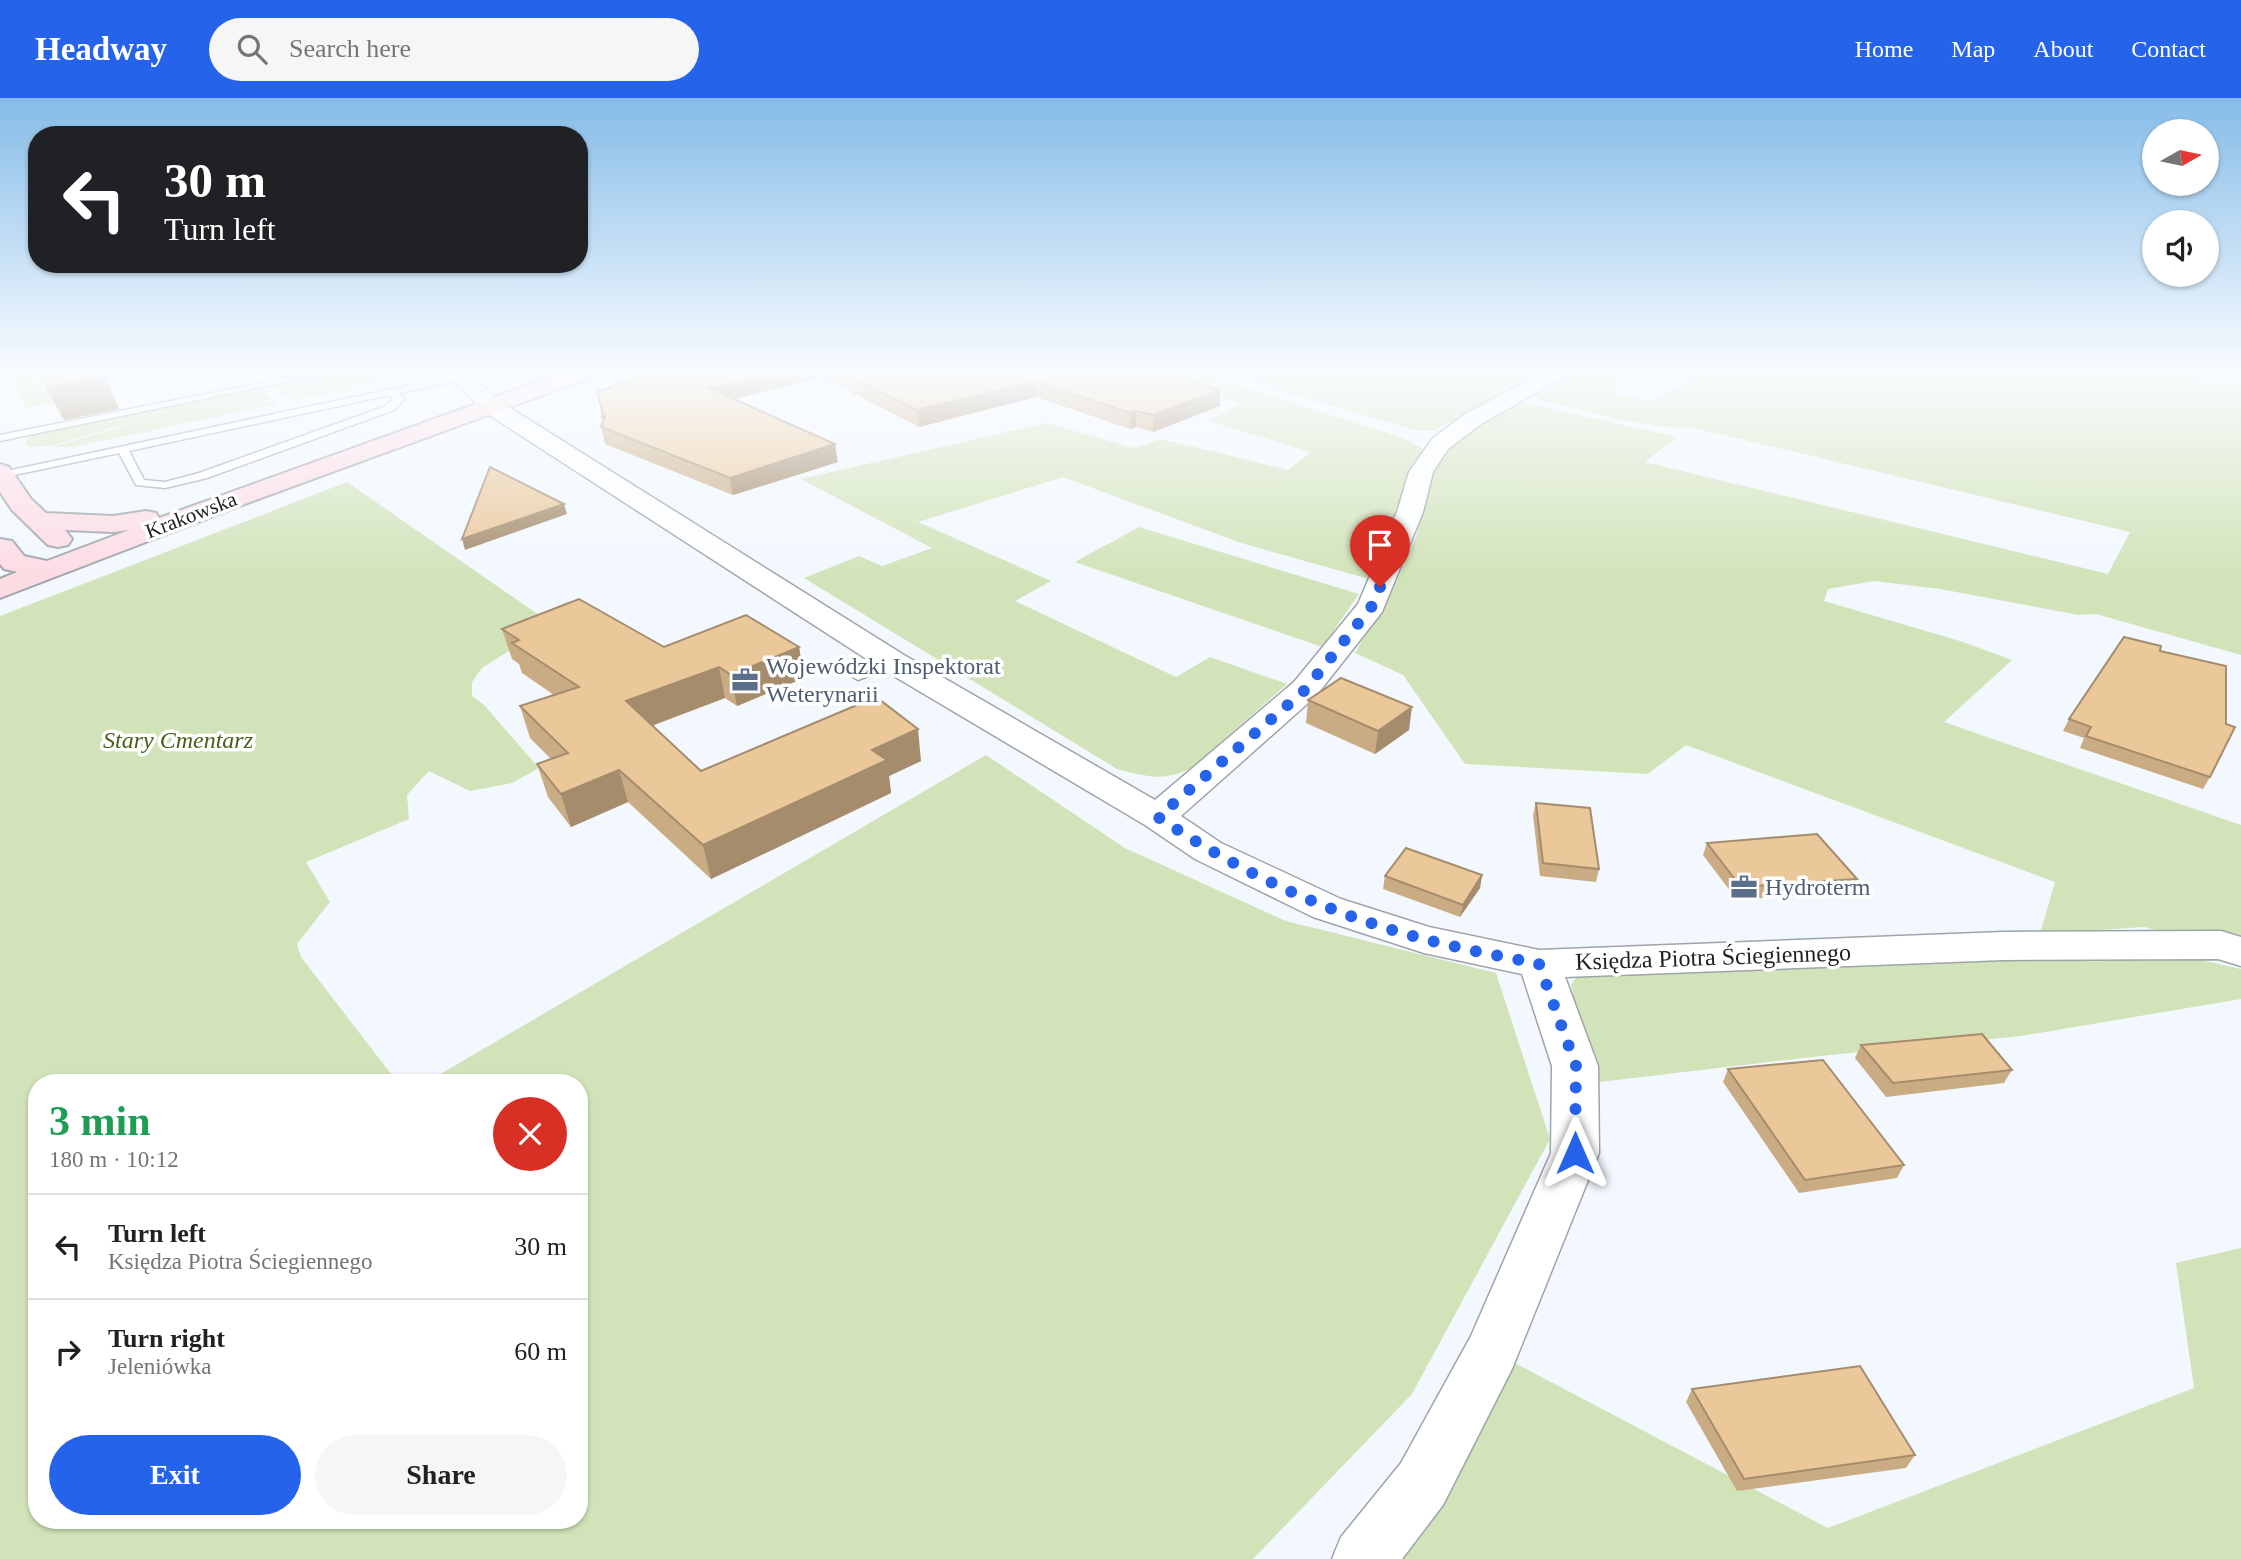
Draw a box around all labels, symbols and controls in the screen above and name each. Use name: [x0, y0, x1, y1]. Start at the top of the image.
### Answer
search box: [209, 18, 699, 81]
icon: search: [233, 30, 271, 68]
text: Headway: [35, 31, 167, 67]
text: Search here: [289, 34, 411, 63]
text: Home: [1855, 36, 1913, 62]
text: Map: [1951, 36, 1995, 62]
text: About: [2033, 36, 2093, 62]
text: Contact: [2131, 36, 2206, 62]
north arrow: [2142, 119, 2219, 196]
map controls: [2142, 119, 2219, 287]
text: 30 m: [164, 153, 266, 208]
icon: left: [49, 154, 140, 245]
button: sound: [2142, 210, 2219, 287]
text: Turn left: [164, 211, 276, 247]
street label: Krakowska: [142, 486, 241, 543]
pin: [1350, 515, 1410, 587]
icon: arrive: [1361, 526, 1399, 564]
place label: Wojewódzki Inspektorat Weterynarii: [766, 653, 1001, 707]
office icon: Wojewódzki Inspektorat Weterynarii: [730, 665, 760, 695]
park label: Stary Cmentarz: [103, 727, 254, 753]
office icon: Hydroterm: [1729, 872, 1759, 902]
place label: Hydroterm: [1765, 874, 1871, 900]
street label: Księdza Piotra Ściegiennego: [1575, 939, 1851, 975]
button: close: [493, 1097, 567, 1171]
text: 3 min: [49, 1098, 151, 1144]
position arrow: [1538, 1116, 1612, 1190]
text: 180 m · 10:12: [49, 1147, 179, 1172]
text: Turn left: [108, 1219, 206, 1248]
icon: left: [49, 1228, 87, 1266]
text: 30 m: [514, 1232, 567, 1261]
text: Księdza Piotra Ściegiennego: [108, 1249, 372, 1274]
text: Turn right: [108, 1324, 225, 1353]
icon: right: [49, 1333, 87, 1371]
text: 60 m: [514, 1337, 567, 1366]
text: Jeleniówka: [108, 1354, 211, 1379]
button: Exit: [49, 1435, 301, 1515]
button: Share: [315, 1435, 567, 1515]

